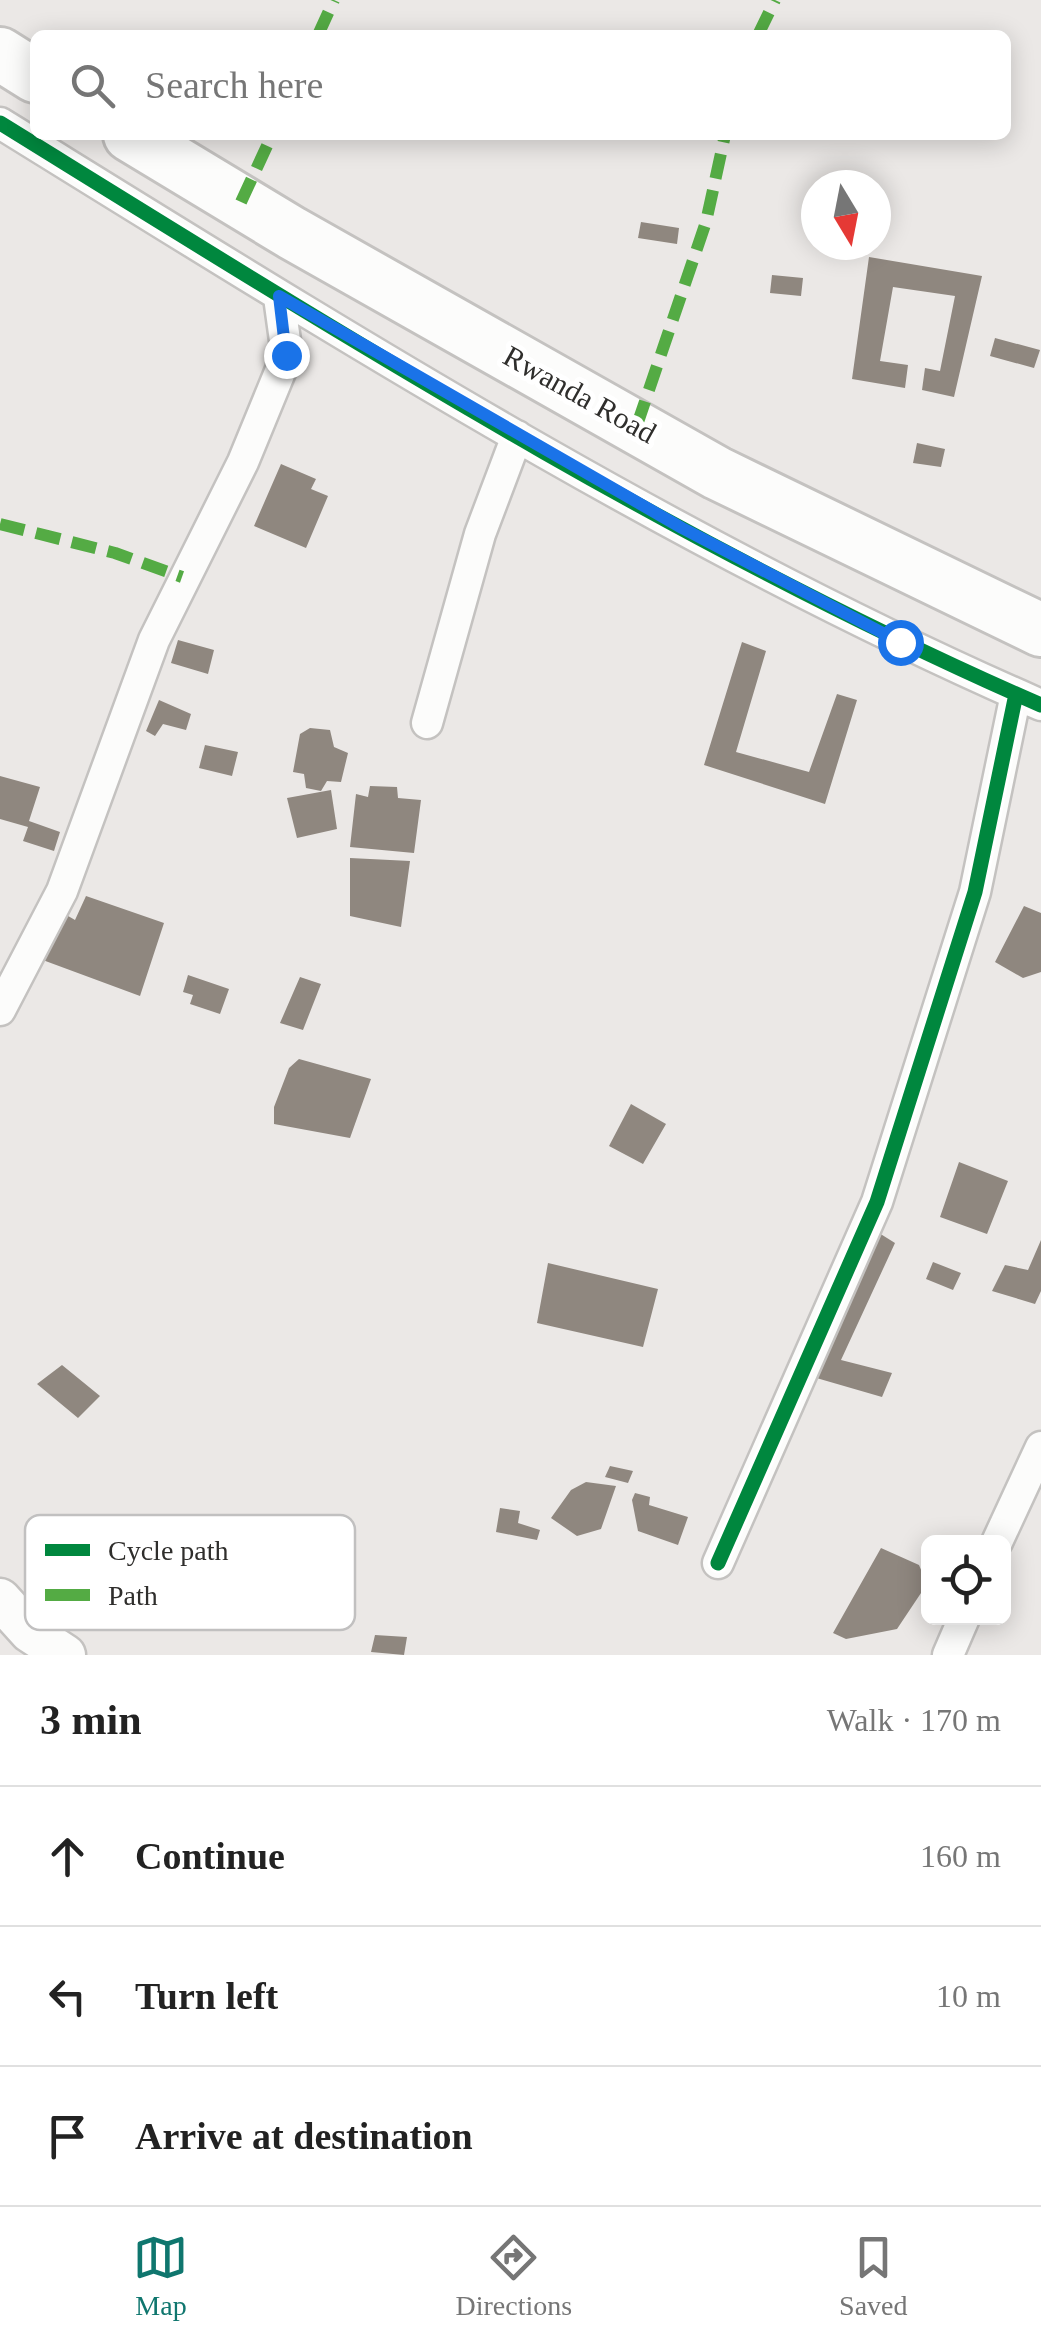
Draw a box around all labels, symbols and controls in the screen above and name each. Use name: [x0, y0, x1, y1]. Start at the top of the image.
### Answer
search box: [30, 30, 1011, 140]
icon: search: [65, 58, 120, 113]
text: Search here: [145, 64, 323, 106]
north arrow: [801, 170, 891, 260]
route end: [264, 333, 310, 379]
street label: Rwanda Road: [498, 339, 662, 449]
route start: [878, 620, 924, 666]
legend: [25, 1515, 355, 1630]
text: Cycle path: [108, 1535, 229, 1566]
map controls: [921, 1535, 1011, 1625]
button: locate: [921, 1535, 1011, 1625]
text: Path: [108, 1580, 158, 1611]
text: 3 min: [40, 1697, 142, 1743]
text: Walk · 170 m: [827, 1702, 1001, 1738]
icon: ahead: [40, 1829, 95, 1884]
text: Continue: [135, 1835, 285, 1877]
text: 160 m: [920, 1838, 1001, 1874]
icon: left: [40, 1969, 95, 2024]
text: Turn left: [135, 1975, 278, 2017]
text: 10 m: [936, 1978, 1001, 2014]
icon: arrive: [40, 2109, 95, 2164]
text: Arrive at destination: [135, 2115, 473, 2157]
tab: Map: [133, 2230, 188, 2322]
tab: Directions: [455, 2230, 572, 2322]
tab: Saved: [839, 2230, 908, 2322]

